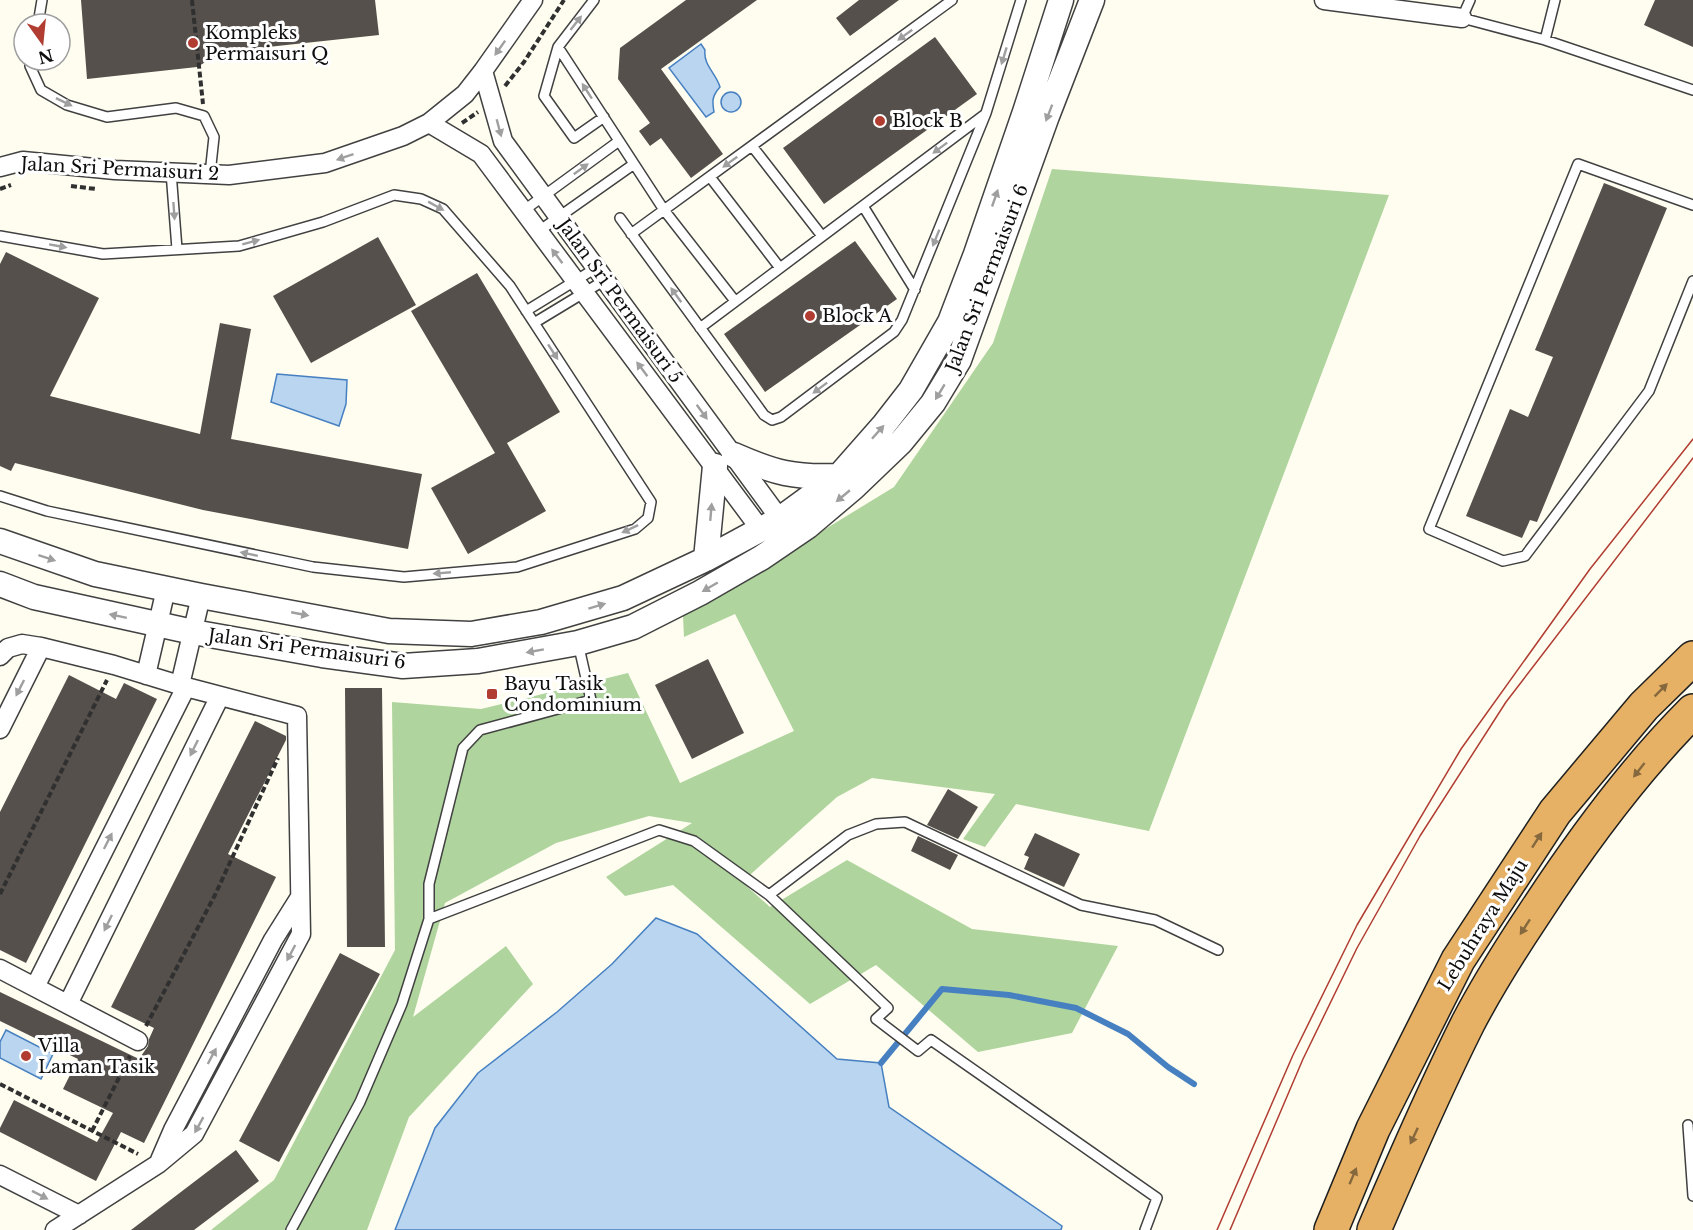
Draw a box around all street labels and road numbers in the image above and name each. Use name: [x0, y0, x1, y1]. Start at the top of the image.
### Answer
street label: Jalan Sri Permaisuri 2: [18, 153, 220, 185]
street label: Jalan Sri Permaisuri 6: [940, 181, 1033, 377]
street label: Jalan Sri Permaisuri 5: [552, 213, 687, 388]
street label: Jalan Sri Permaisuri 6: [205, 624, 407, 674]
street label: Lebuhraya Maju: [1434, 855, 1532, 995]

